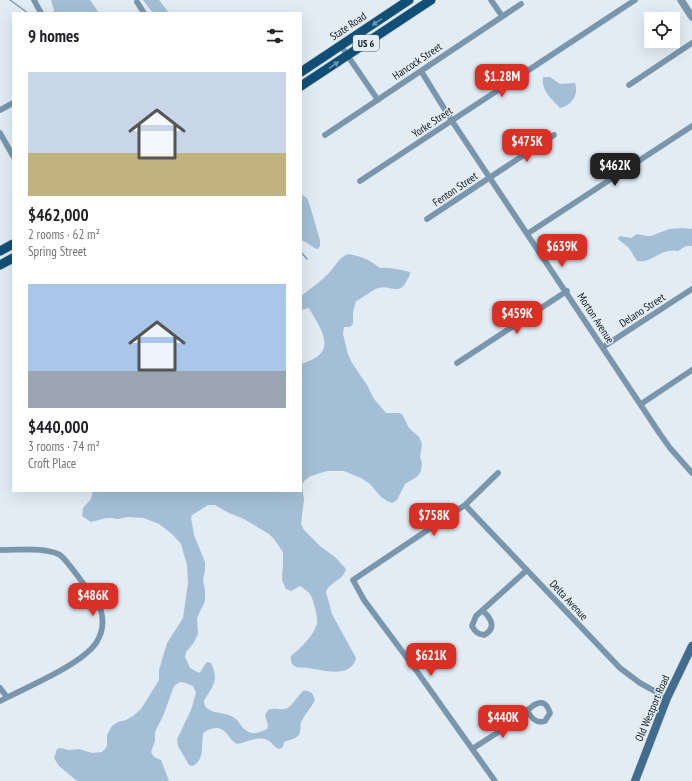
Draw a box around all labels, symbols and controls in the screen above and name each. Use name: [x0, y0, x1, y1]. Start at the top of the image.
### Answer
street label: State Road: [327, 9, 369, 43]
map controls: [644, 12, 680, 48]
button: locate: [644, 12, 680, 48]
one-way arrow: [371, 18, 382, 26]
text: 9 homes: [28, 25, 79, 47]
icon: filters: [264, 25, 286, 47]
road number: US 6: [353, 35, 379, 51]
street label: Hancock Street: [390, 39, 444, 83]
one-way arrow: [328, 61, 339, 69]
pin: $1.28M: [469, 64, 535, 98]
text: $1.28M: [484, 68, 520, 85]
icon: home: [121, 98, 193, 170]
street label: Yorke Street: [409, 103, 455, 141]
pin: $475K: [499, 129, 555, 163]
text: $475K: [511, 133, 543, 150]
pin: $462K: [587, 153, 643, 187]
text: $462K: [599, 157, 631, 174]
street label: Fenton Street: [430, 169, 480, 209]
text: $462,000: [28, 204, 89, 226]
text: 2 rooms · 62 m²: [28, 226, 100, 243]
pin: $639K: [534, 234, 590, 268]
text: $639K: [546, 238, 578, 255]
text: Spring Street: [28, 243, 87, 260]
street label: Morton Avenue: [574, 290, 618, 346]
street label: Delano Street: [616, 290, 668, 330]
pin: $459K: [489, 301, 545, 335]
text: $459K: [501, 305, 533, 322]
icon: home: [121, 310, 193, 382]
text: $440,000: [28, 416, 89, 438]
text: 3 rooms · 74 m²: [28, 438, 100, 455]
text: Croft Place: [28, 455, 76, 472]
pin: $758K: [406, 503, 462, 537]
text: $758K: [418, 507, 450, 524]
street label: Delta Avenue: [547, 577, 592, 623]
pin: $486K: [65, 583, 121, 617]
text: $486K: [77, 587, 109, 604]
pin: $621K: [403, 643, 459, 677]
text: $621K: [415, 647, 447, 664]
street label: Old Westport Road: [632, 672, 672, 743]
pin: $440K: [475, 705, 531, 739]
text: $440K: [487, 709, 519, 726]

